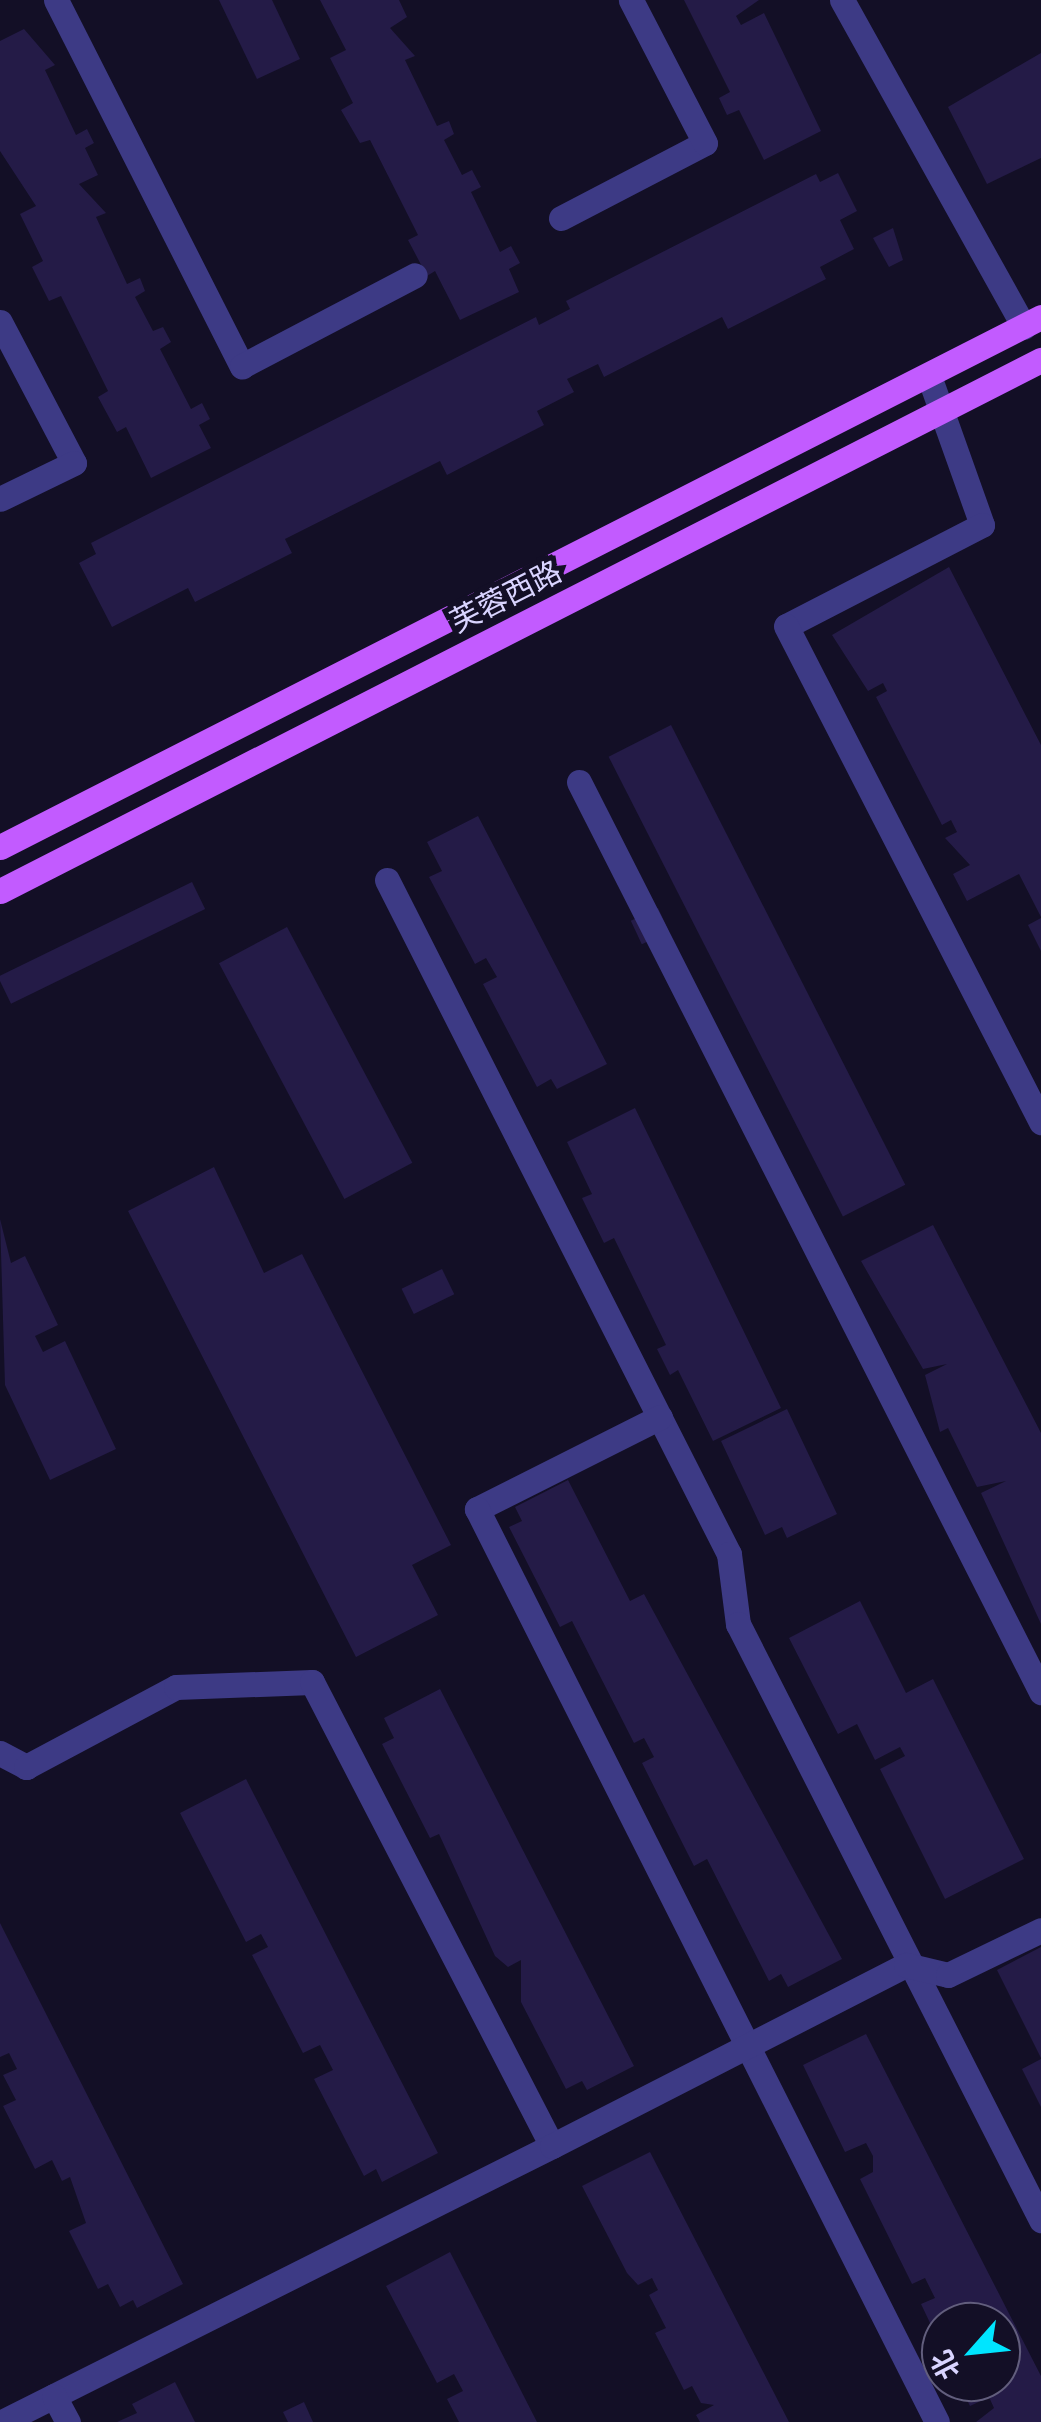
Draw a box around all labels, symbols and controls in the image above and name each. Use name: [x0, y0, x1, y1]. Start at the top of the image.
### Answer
street label: 芙蓉西路: [444, 554, 568, 640]
north arrow: [921, 2302, 1021, 2402]
text: 北: [925, 2345, 967, 2385]

